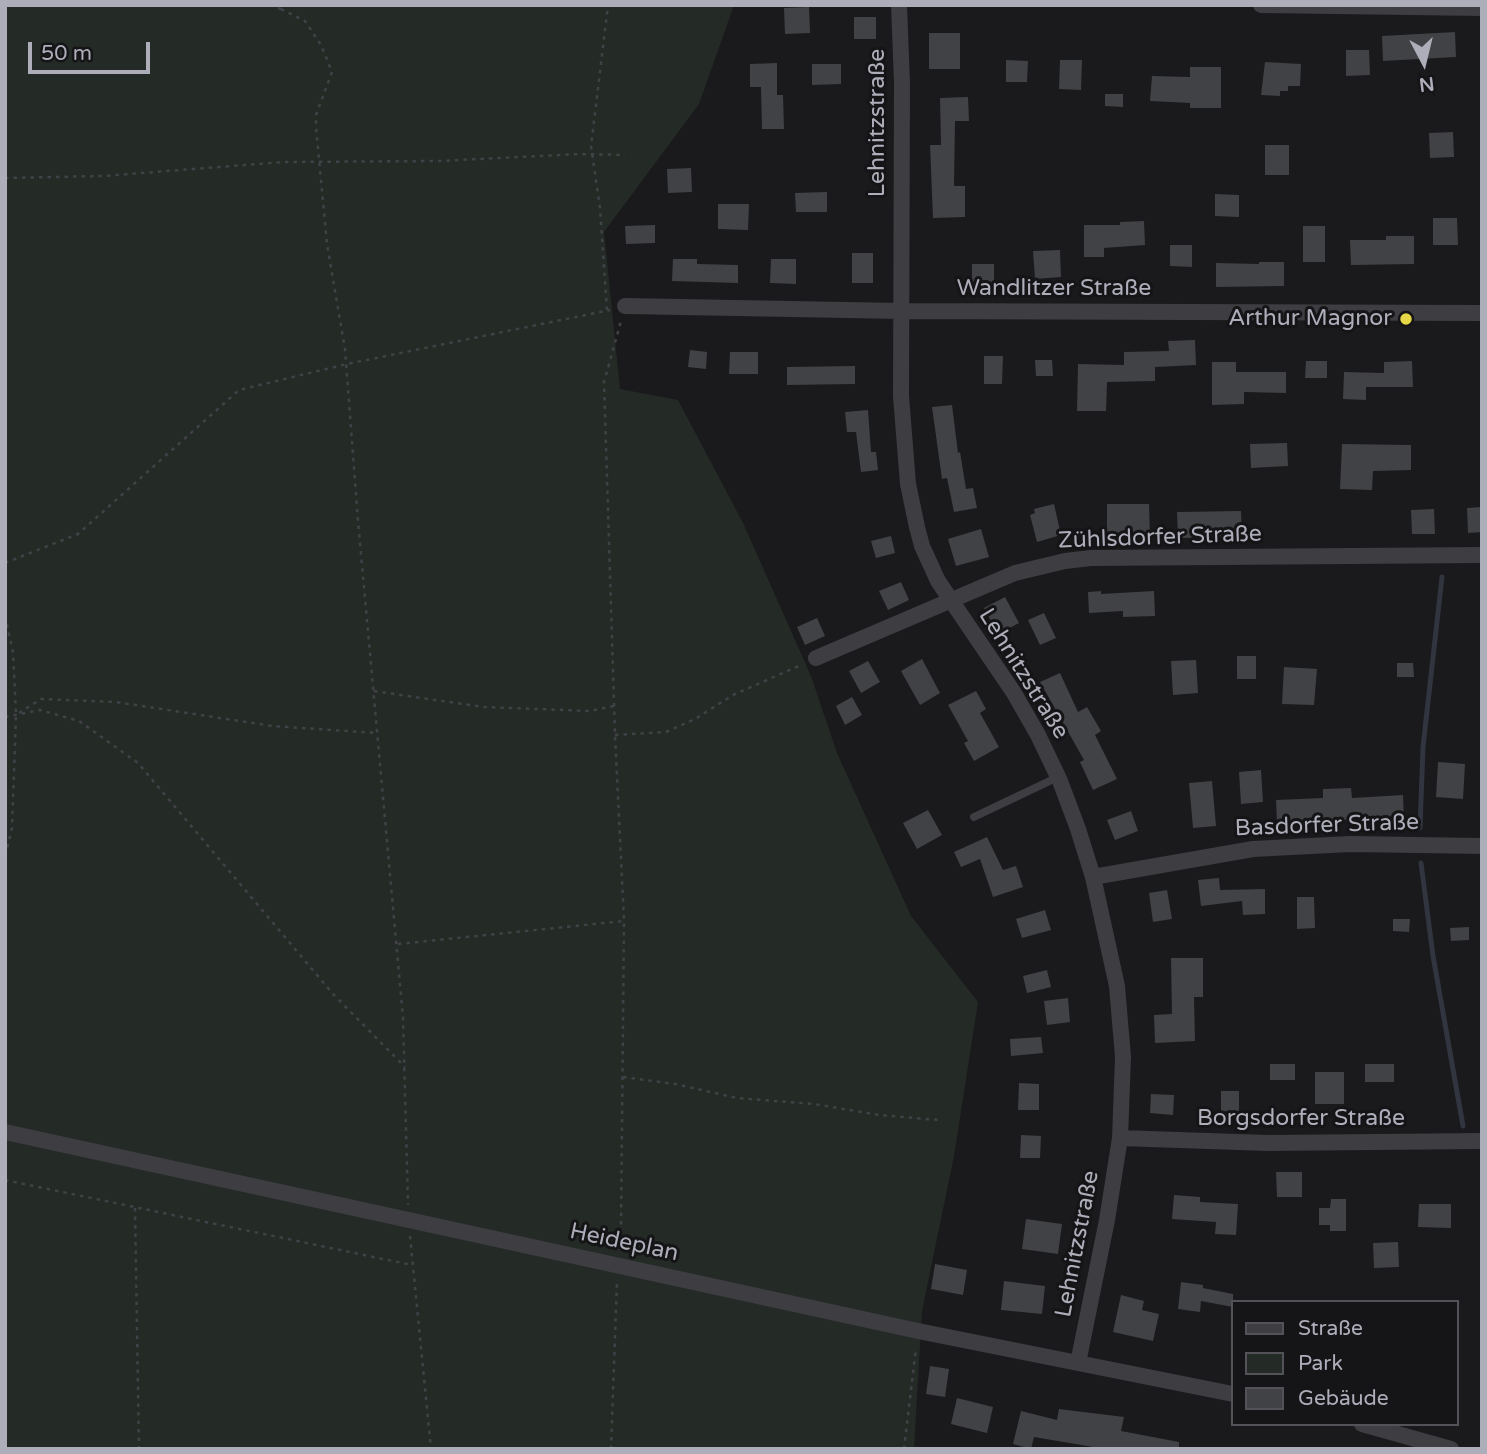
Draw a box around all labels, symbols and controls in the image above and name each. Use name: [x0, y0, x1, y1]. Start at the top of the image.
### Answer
scale bar: [32, 28, 154, 72]
north arrow: [1389, 28, 1459, 98]
text: 50 m: [41, 41, 92, 66]
street label: Lehnitzstraße: [864, 49, 892, 197]
text: N: [1418, 72, 1435, 96]
street label: Wandlitzer Straße: [957, 275, 1151, 303]
place label: Arthur Magnor: [1228, 305, 1392, 333]
marker: Arthur Magnor: [1398, 311, 1414, 327]
street label: Zühlsdorfer Straße: [1058, 521, 1262, 555]
street label: Lehnitzstraße: [972, 604, 1074, 744]
street label: Basdorfer Straße: [1234, 809, 1420, 843]
street label: Borgsdorfer Straße: [1197, 1105, 1405, 1133]
street label: Lehnitzstraße: [1050, 1168, 1106, 1320]
street label: Heideplan: [567, 1218, 681, 1268]
legend: [1232, 1300, 1459, 1426]
text: Straße: [1298, 1316, 1363, 1341]
text: Park: [1298, 1351, 1343, 1376]
text: Gebäude: [1298, 1386, 1389, 1411]

